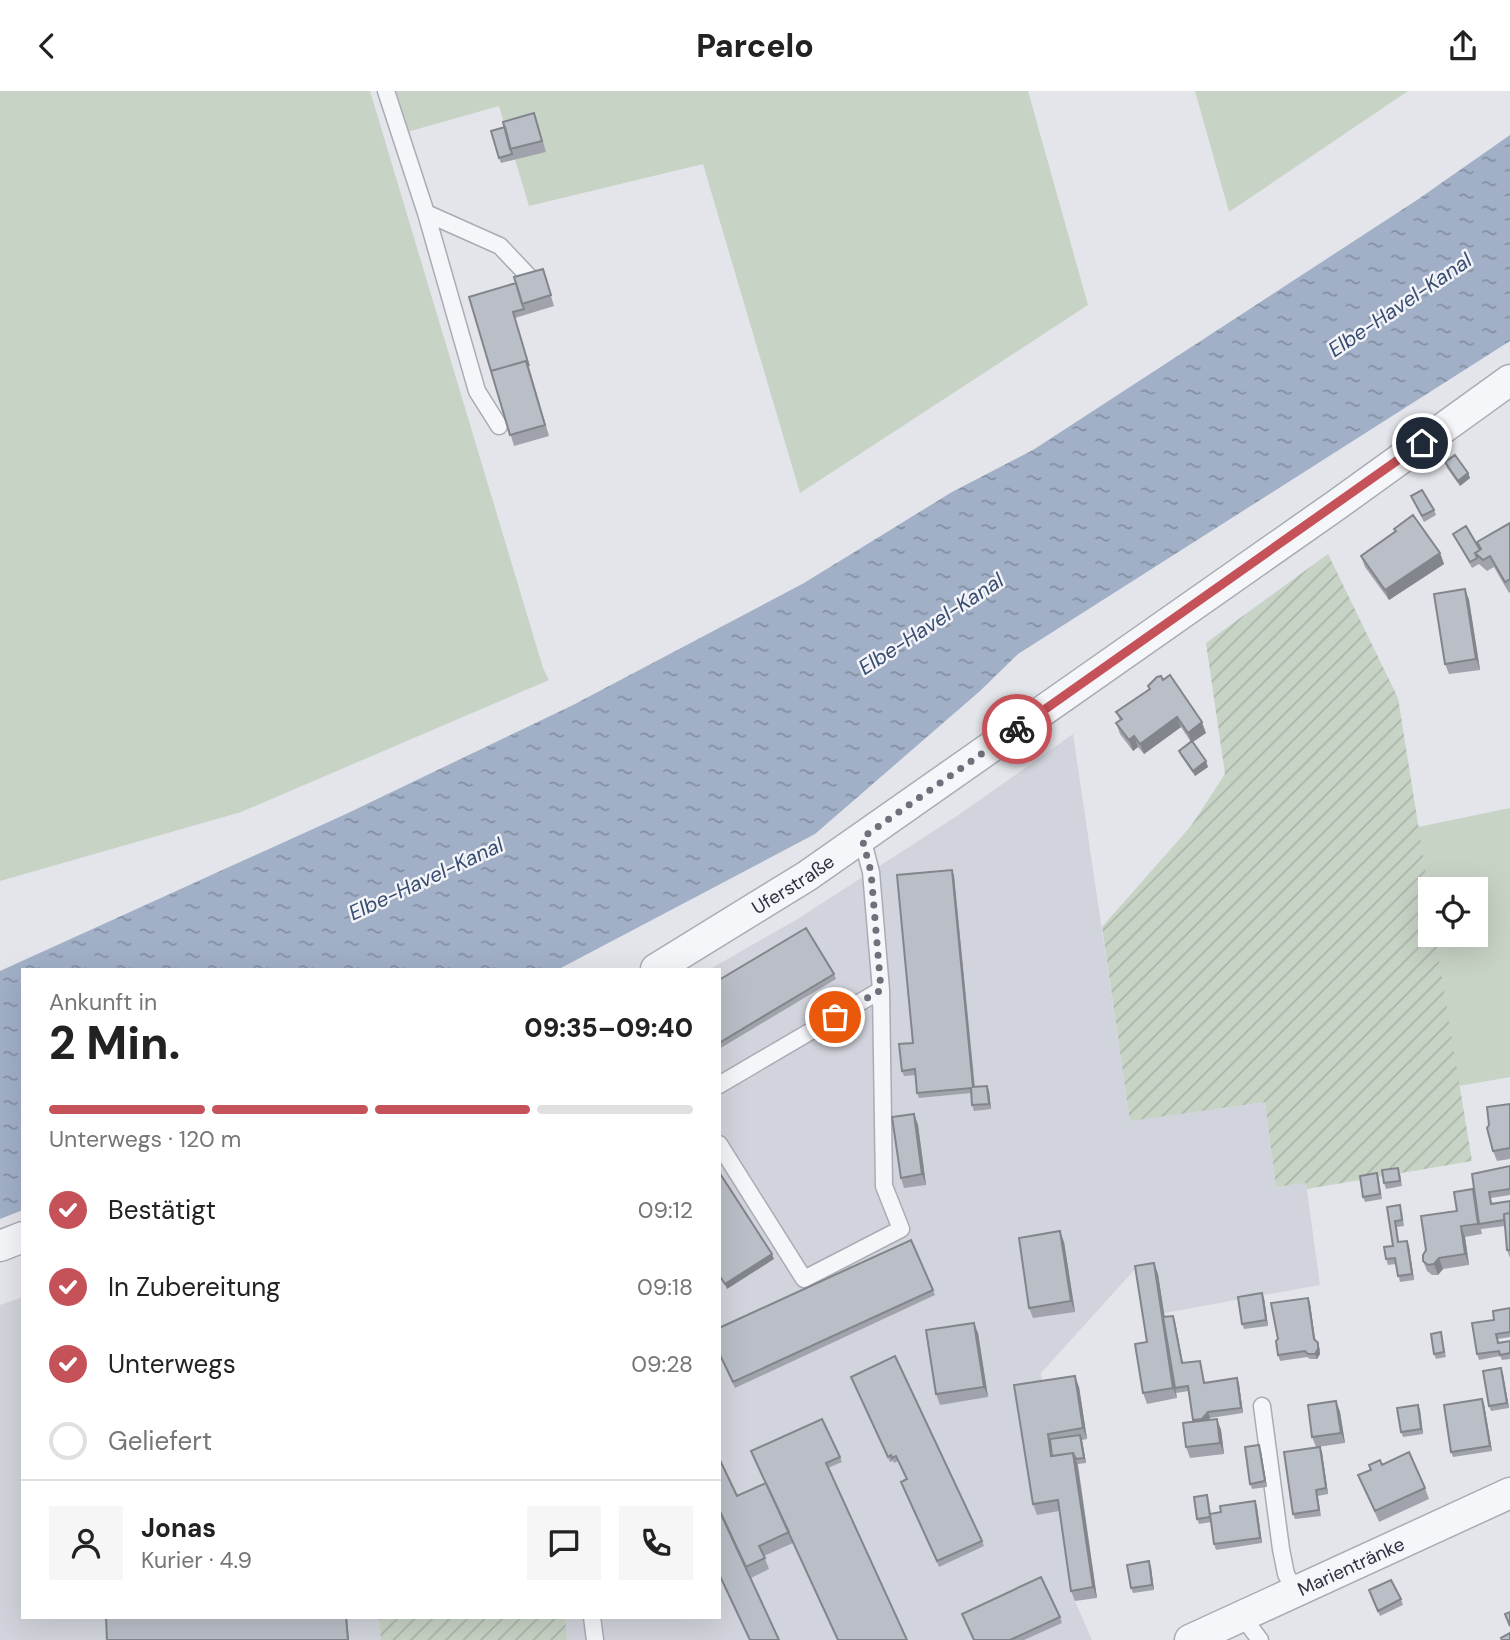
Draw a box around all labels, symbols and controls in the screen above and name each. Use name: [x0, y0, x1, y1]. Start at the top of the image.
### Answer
text: Parcelo: [696, 25, 814, 67]
icon: back: [28, 27, 66, 65]
icon: share: [1444, 27, 1482, 65]
water label: Elbe-Havel-Kanal: [1323, 246, 1478, 364]
pin: [1392, 413, 1452, 473]
icon: home: [1403, 424, 1441, 462]
water label: Elbe-Havel-Kanal: [853, 566, 1009, 681]
courier: [982, 694, 1052, 764]
icon: bike: [998, 710, 1036, 748]
water label: Elbe-Havel-Kanal: [344, 831, 508, 927]
street label: Uferstraße: [747, 849, 839, 920]
map controls: [1418, 877, 1488, 947]
button: locate: [1418, 877, 1488, 947]
text: Ankunft in: [49, 987, 157, 1017]
pin: [805, 987, 865, 1047]
icon: bag: [816, 998, 854, 1036]
text: 09:35–09:40: [524, 1011, 693, 1045]
text: 2 Min.: [49, 1013, 180, 1073]
text: Unterwegs · 120 m: [49, 1124, 241, 1154]
icon: check: [49, 1191, 87, 1229]
text: Bestätigt: [108, 1193, 216, 1227]
text: 09:12: [638, 1195, 693, 1225]
icon: check: [49, 1268, 87, 1306]
text: In Zubereitung: [108, 1270, 281, 1304]
text: 09:18: [637, 1272, 693, 1302]
icon: check: [49, 1345, 87, 1383]
text: Unterwegs: [108, 1347, 236, 1381]
text: 09:28: [631, 1349, 693, 1379]
text: Geliefert: [108, 1424, 212, 1458]
button: person: [49, 1506, 123, 1580]
button: chat: [527, 1506, 601, 1580]
button: phone: [619, 1506, 693, 1580]
text: Jonas: [141, 1511, 216, 1545]
street label: Marientränke: [1294, 1531, 1409, 1602]
text: Kurier · 4.9: [141, 1545, 252, 1575]

